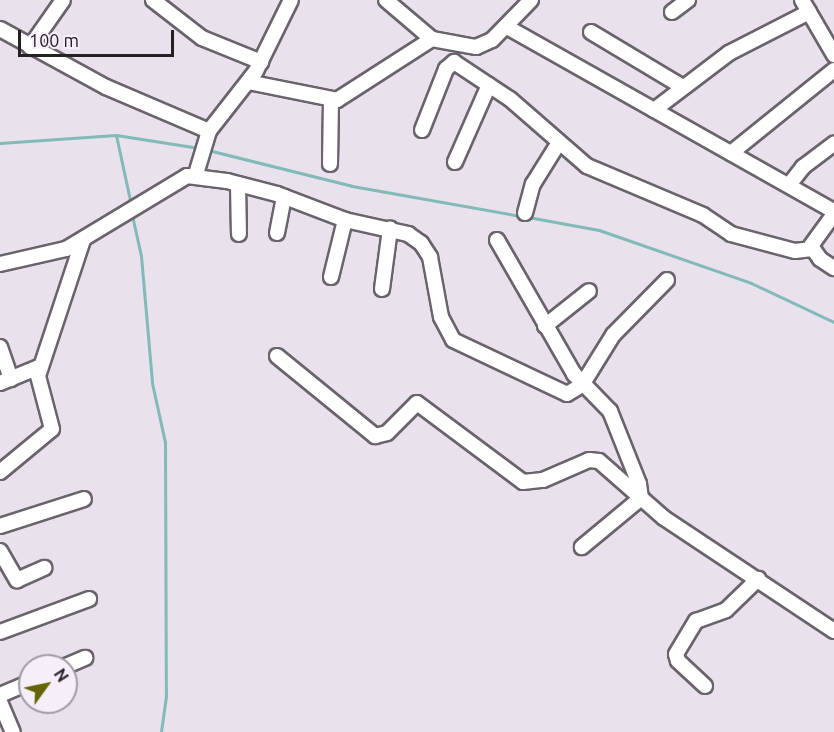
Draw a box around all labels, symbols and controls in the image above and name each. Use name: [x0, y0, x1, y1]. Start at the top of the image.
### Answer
scale bar: [21, 18, 177, 56]
text: 100 m: [29, 30, 79, 50]
north arrow: [18, 654, 78, 714]
text: N: [51, 665, 72, 685]

